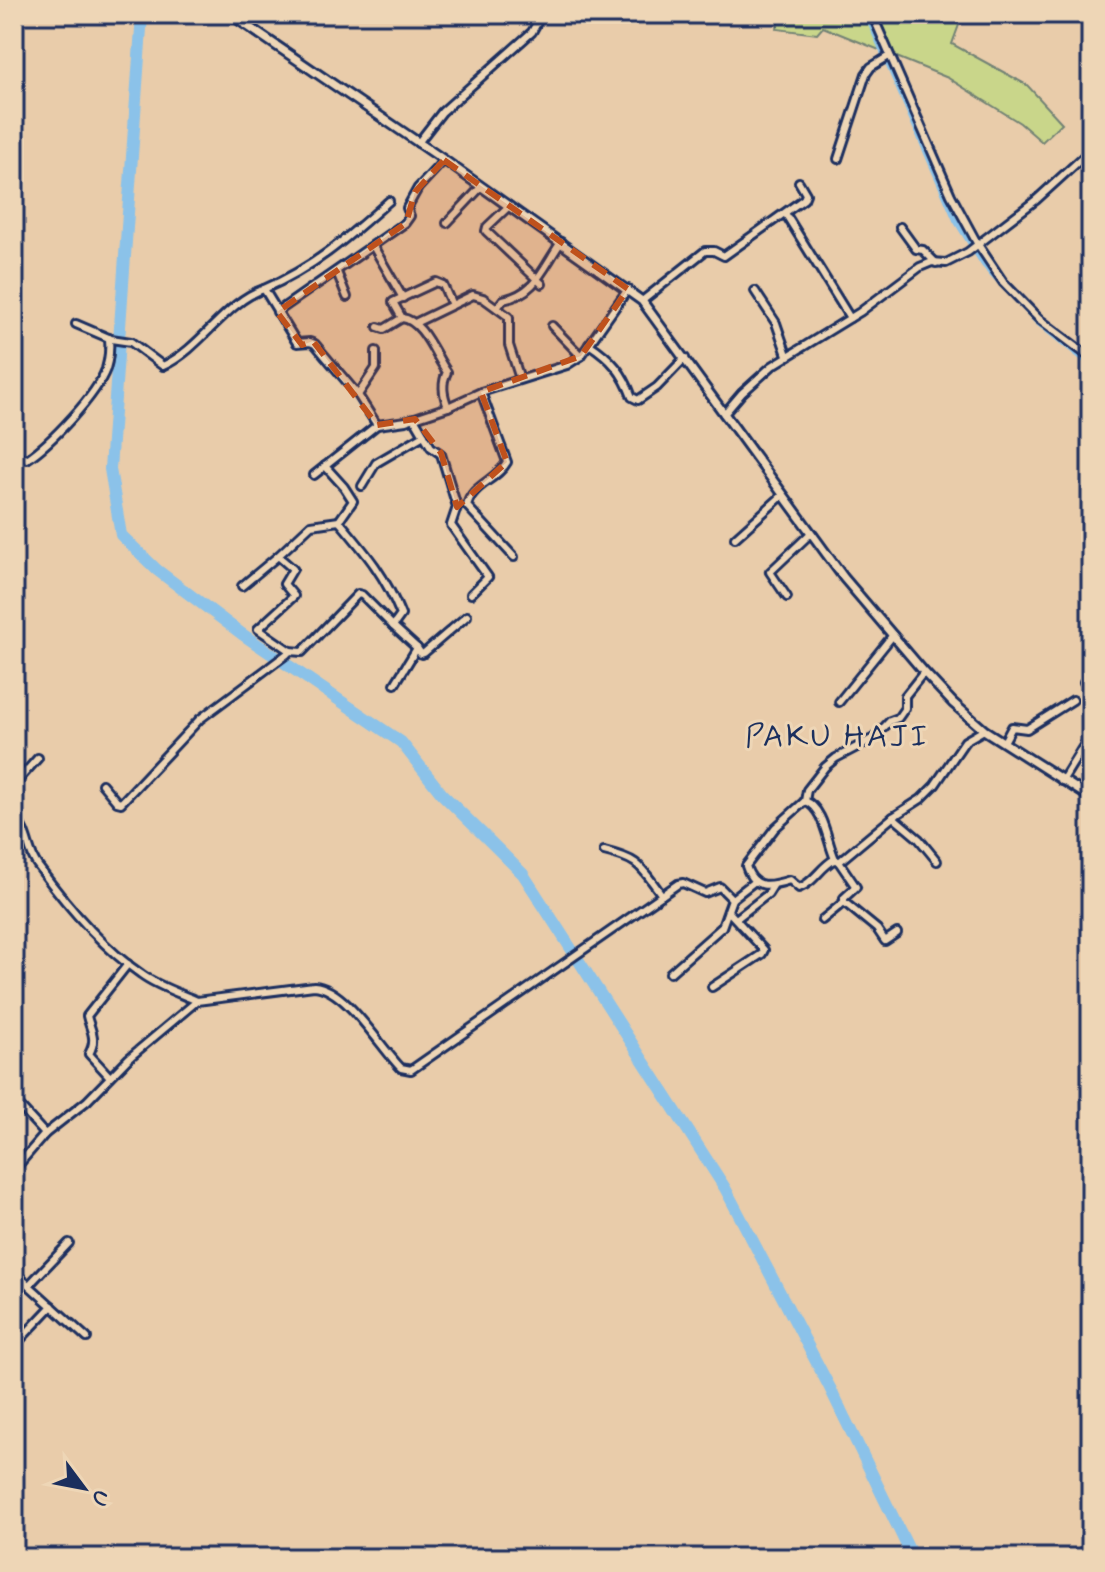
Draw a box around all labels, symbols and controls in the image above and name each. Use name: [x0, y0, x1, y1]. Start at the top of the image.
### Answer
district label: PAKU HAJI: [745, 716, 929, 758]
north arrow: [44, 1448, 124, 1528]
text: U: [84, 1484, 115, 1511]

